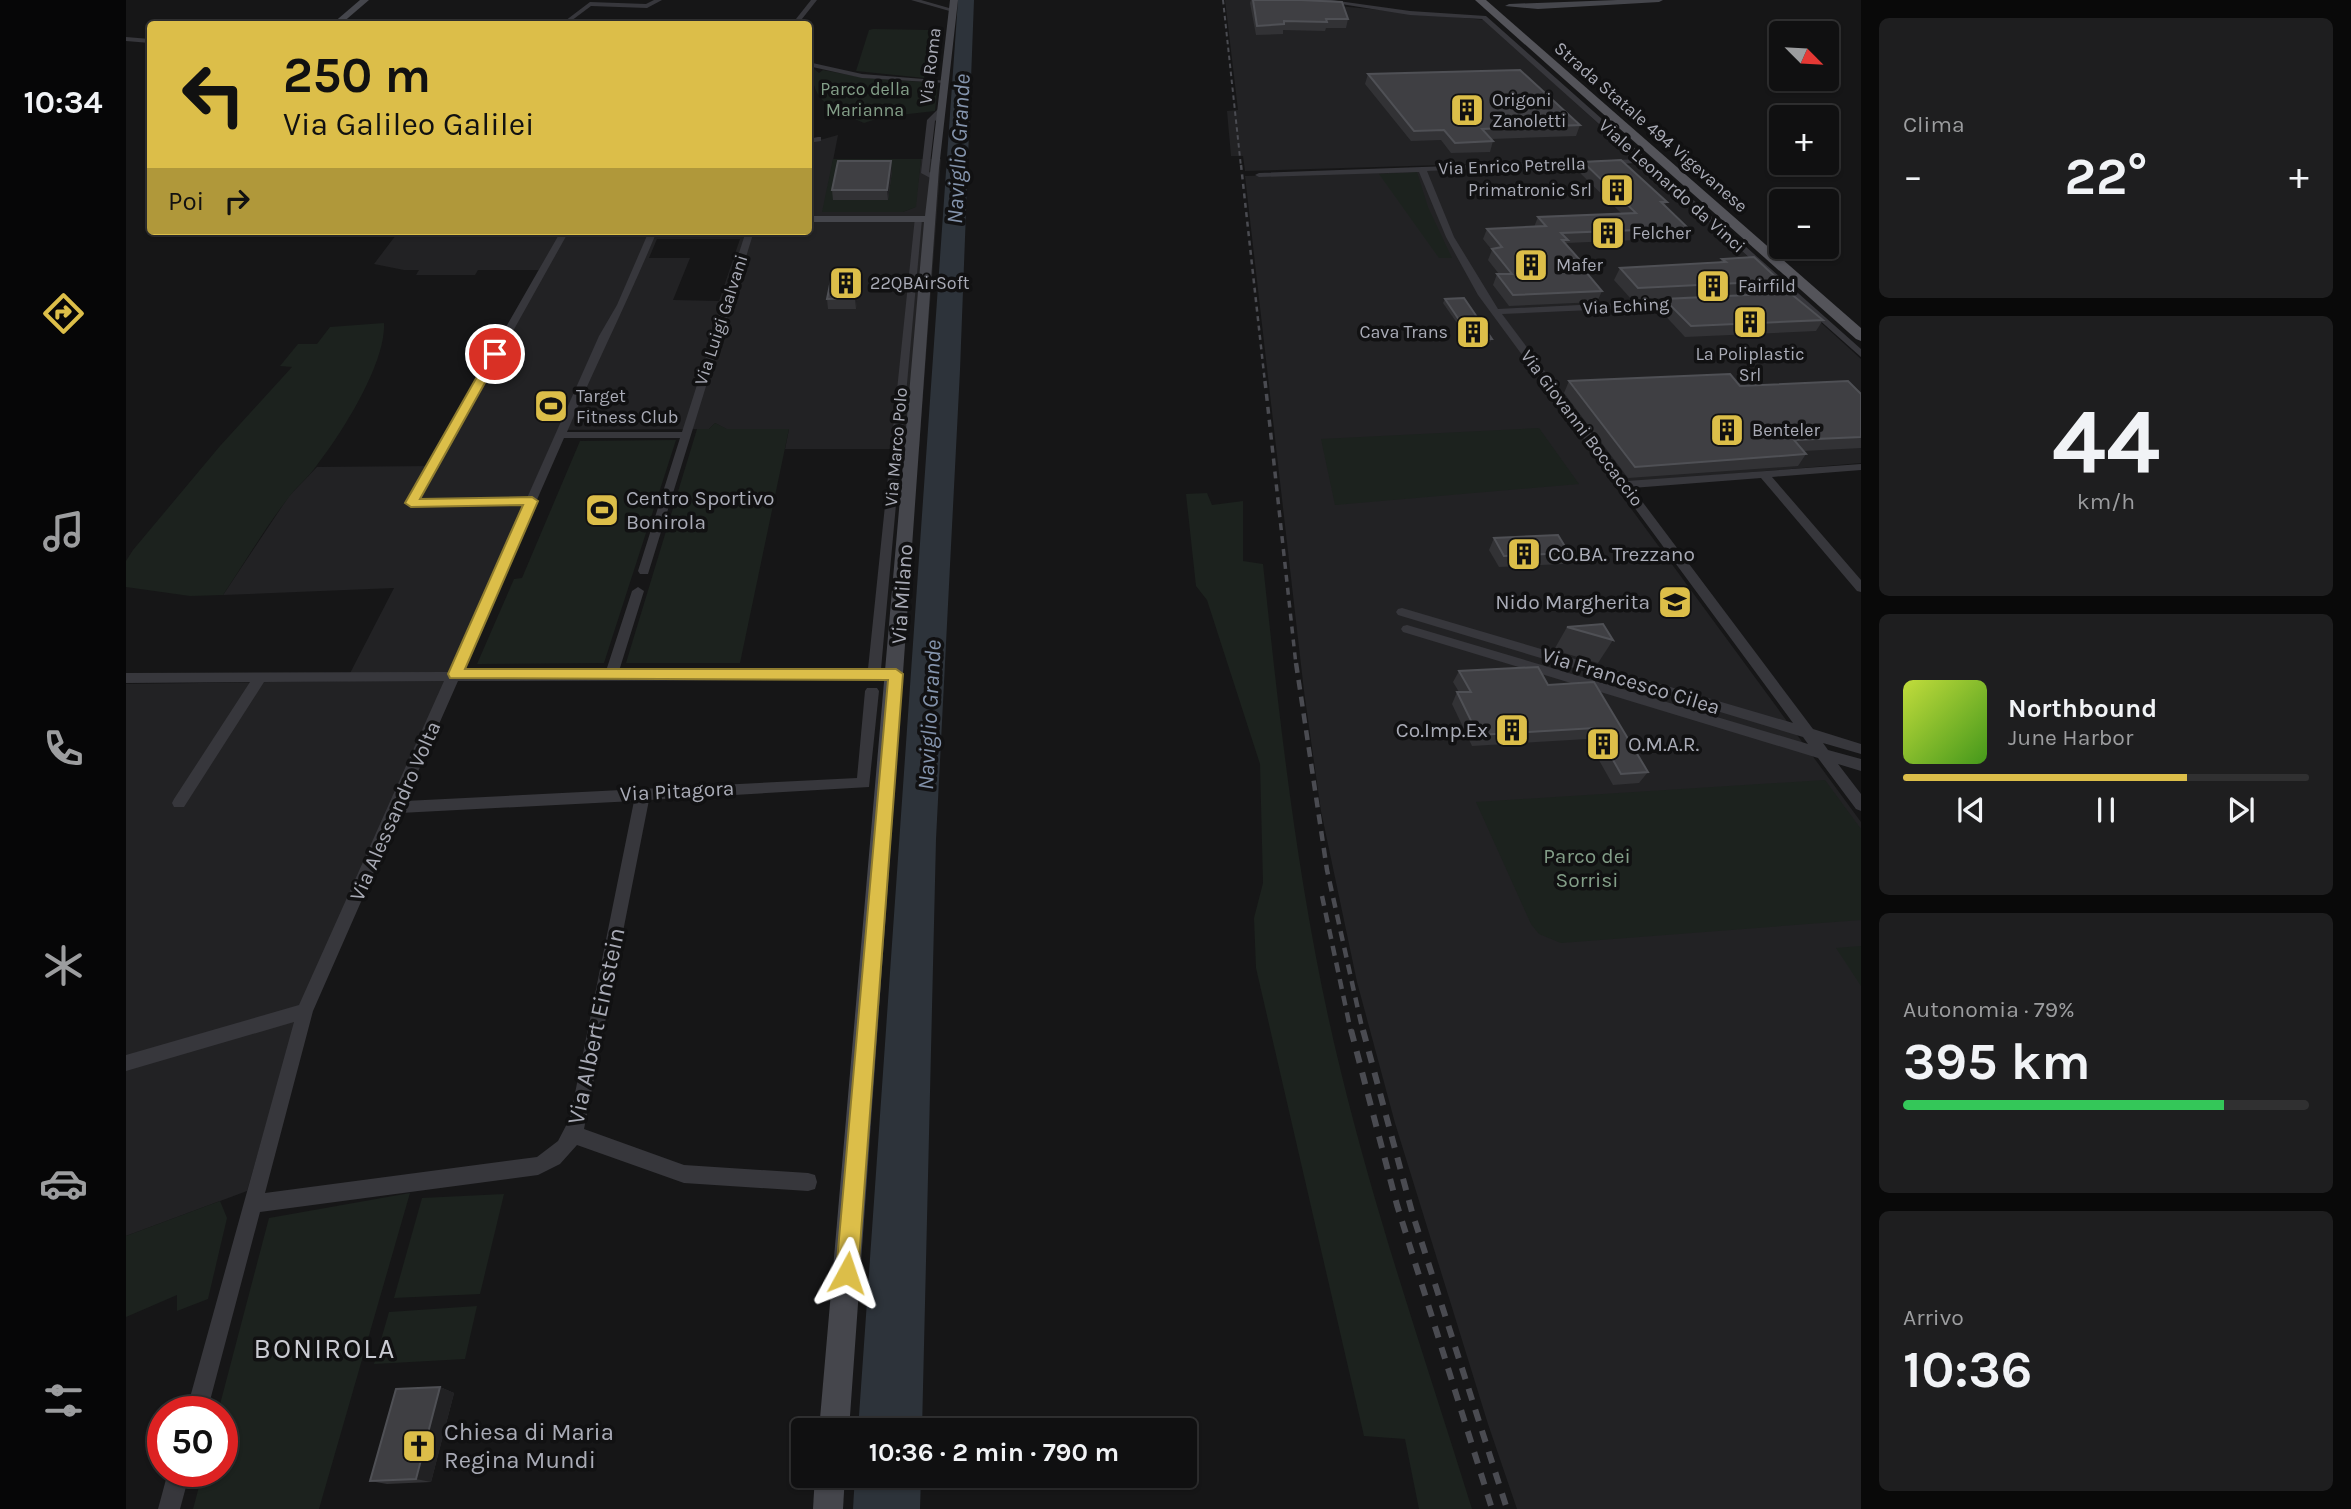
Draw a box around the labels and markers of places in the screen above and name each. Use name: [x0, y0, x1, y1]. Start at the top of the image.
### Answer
place label: Origoni Zanoletti: [1492, 89, 1566, 132]
building icon: Origoni Zanoletti: [1448, 91, 1486, 129]
building icon: Primatronic Srl: [1598, 171, 1636, 209]
place label: Primatronic Srl: [1468, 179, 1592, 201]
building icon: Felcher: [1589, 214, 1627, 252]
place label: Felcher: [1632, 222, 1692, 244]
building icon: Mafer: [1512, 246, 1550, 284]
place label: Mafer: [1556, 254, 1604, 276]
building icon: 22QBAirSoft: [827, 264, 865, 302]
building icon: Fairfild: [1694, 267, 1732, 305]
place label: 22QBAirSoft: [870, 272, 970, 294]
place label: Fairfild: [1738, 275, 1796, 297]
building icon: La Poliplastic Srl: [1731, 303, 1769, 341]
building icon: Cava Trans: [1454, 313, 1492, 351]
place label: Cava Trans: [1359, 321, 1448, 343]
pin: [465, 324, 525, 384]
place label: La Poliplastic Srl: [1695, 343, 1805, 386]
place label: Target Fitness Club: [576, 385, 679, 428]
sports icon: Target Fitness Club: [532, 387, 570, 425]
building icon: Benteler: [1708, 411, 1746, 449]
place label: Benteler: [1752, 419, 1821, 441]
place label: Centro Sportivo Bonirola: [626, 486, 775, 534]
sports icon: Centro Sportivo Bonirola: [583, 491, 621, 529]
building icon: CO.BA. Trezzano: [1505, 535, 1543, 573]
place label: CO.BA. Trezzano: [1548, 542, 1695, 566]
school or university icon: Nido Margherita: [1656, 583, 1694, 621]
place label: Nido Margherita: [1495, 590, 1650, 614]
building icon: Co.Imp.Ex: [1493, 711, 1531, 749]
place label: Co.Imp.Ex: [1396, 718, 1488, 742]
building icon: O.M.A.R.: [1584, 725, 1622, 763]
place label: O.M.A.R.: [1628, 732, 1700, 756]
place label: Chiesa di Maria Regina Mundi: [444, 1418, 614, 1474]
church icon: Chiesa di Maria Regina Mundi: [400, 1427, 438, 1465]

